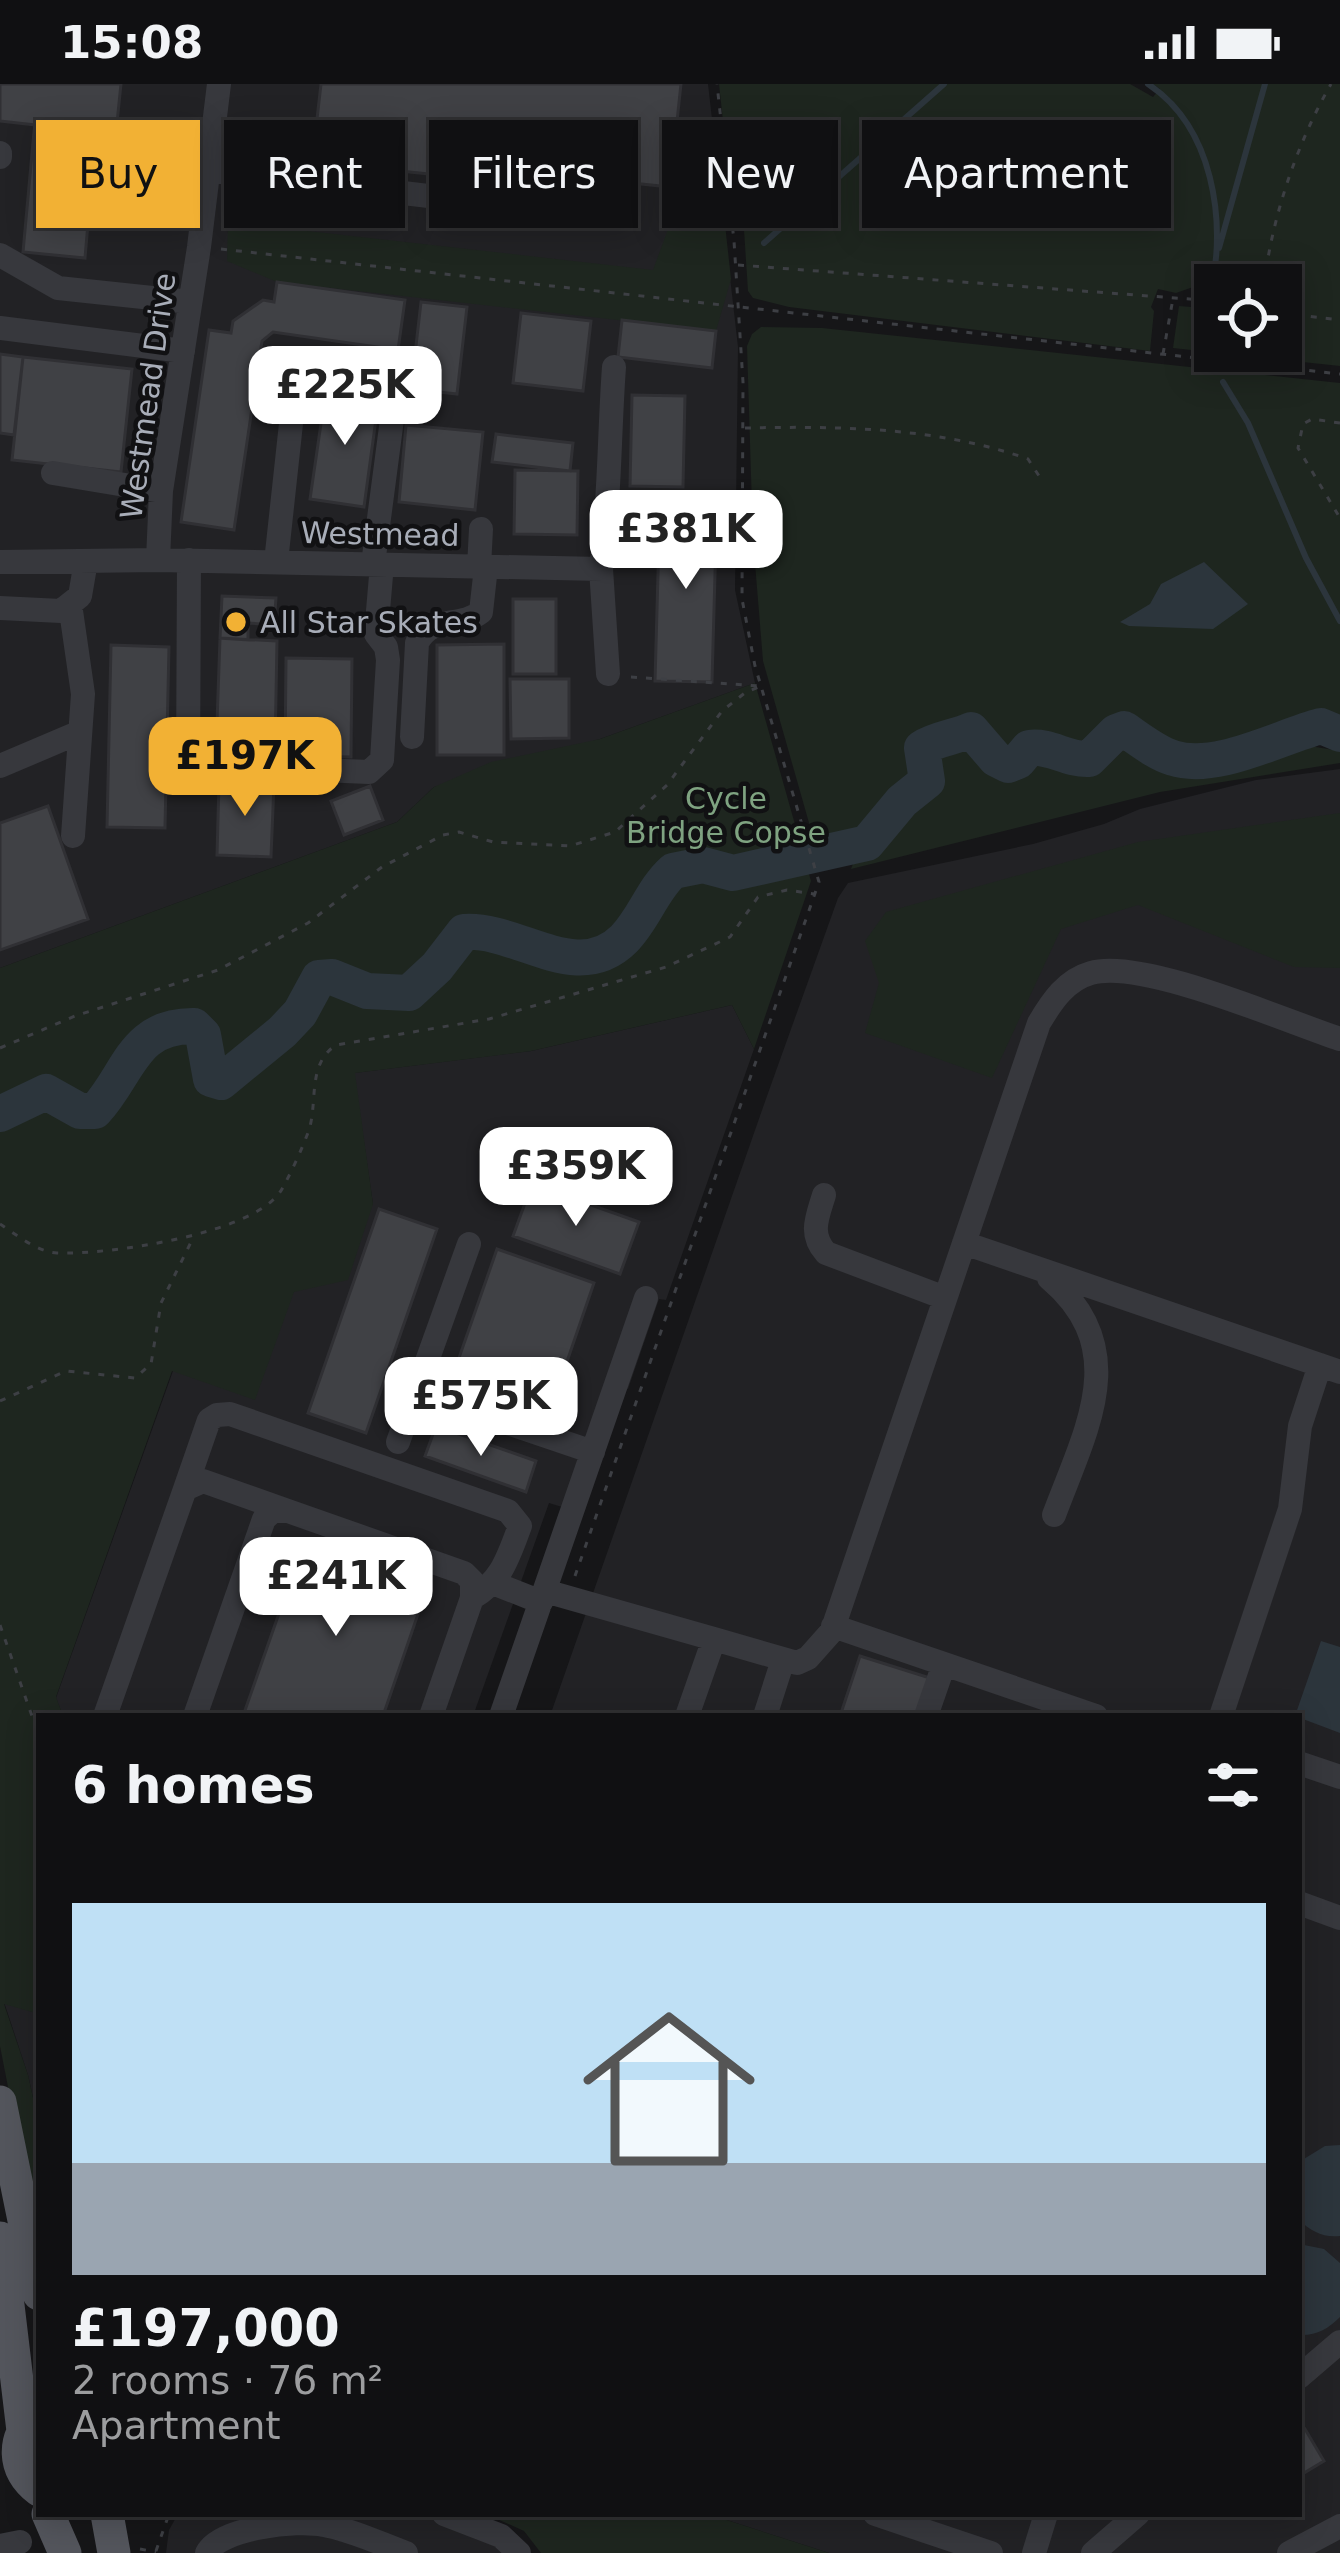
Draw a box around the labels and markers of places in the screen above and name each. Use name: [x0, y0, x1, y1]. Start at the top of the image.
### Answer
pin: £225K: [261, 346, 429, 448]
pin: £381K: [602, 490, 770, 592]
place label: All Star Skates: [260, 605, 478, 640]
marker: All Star Skates: [223, 609, 249, 635]
pin: £197K: [161, 717, 329, 819]
pin: £359K: [492, 1127, 660, 1229]
pin: £575K: [397, 1357, 565, 1459]
pin: £241K: [252, 1537, 420, 1639]

